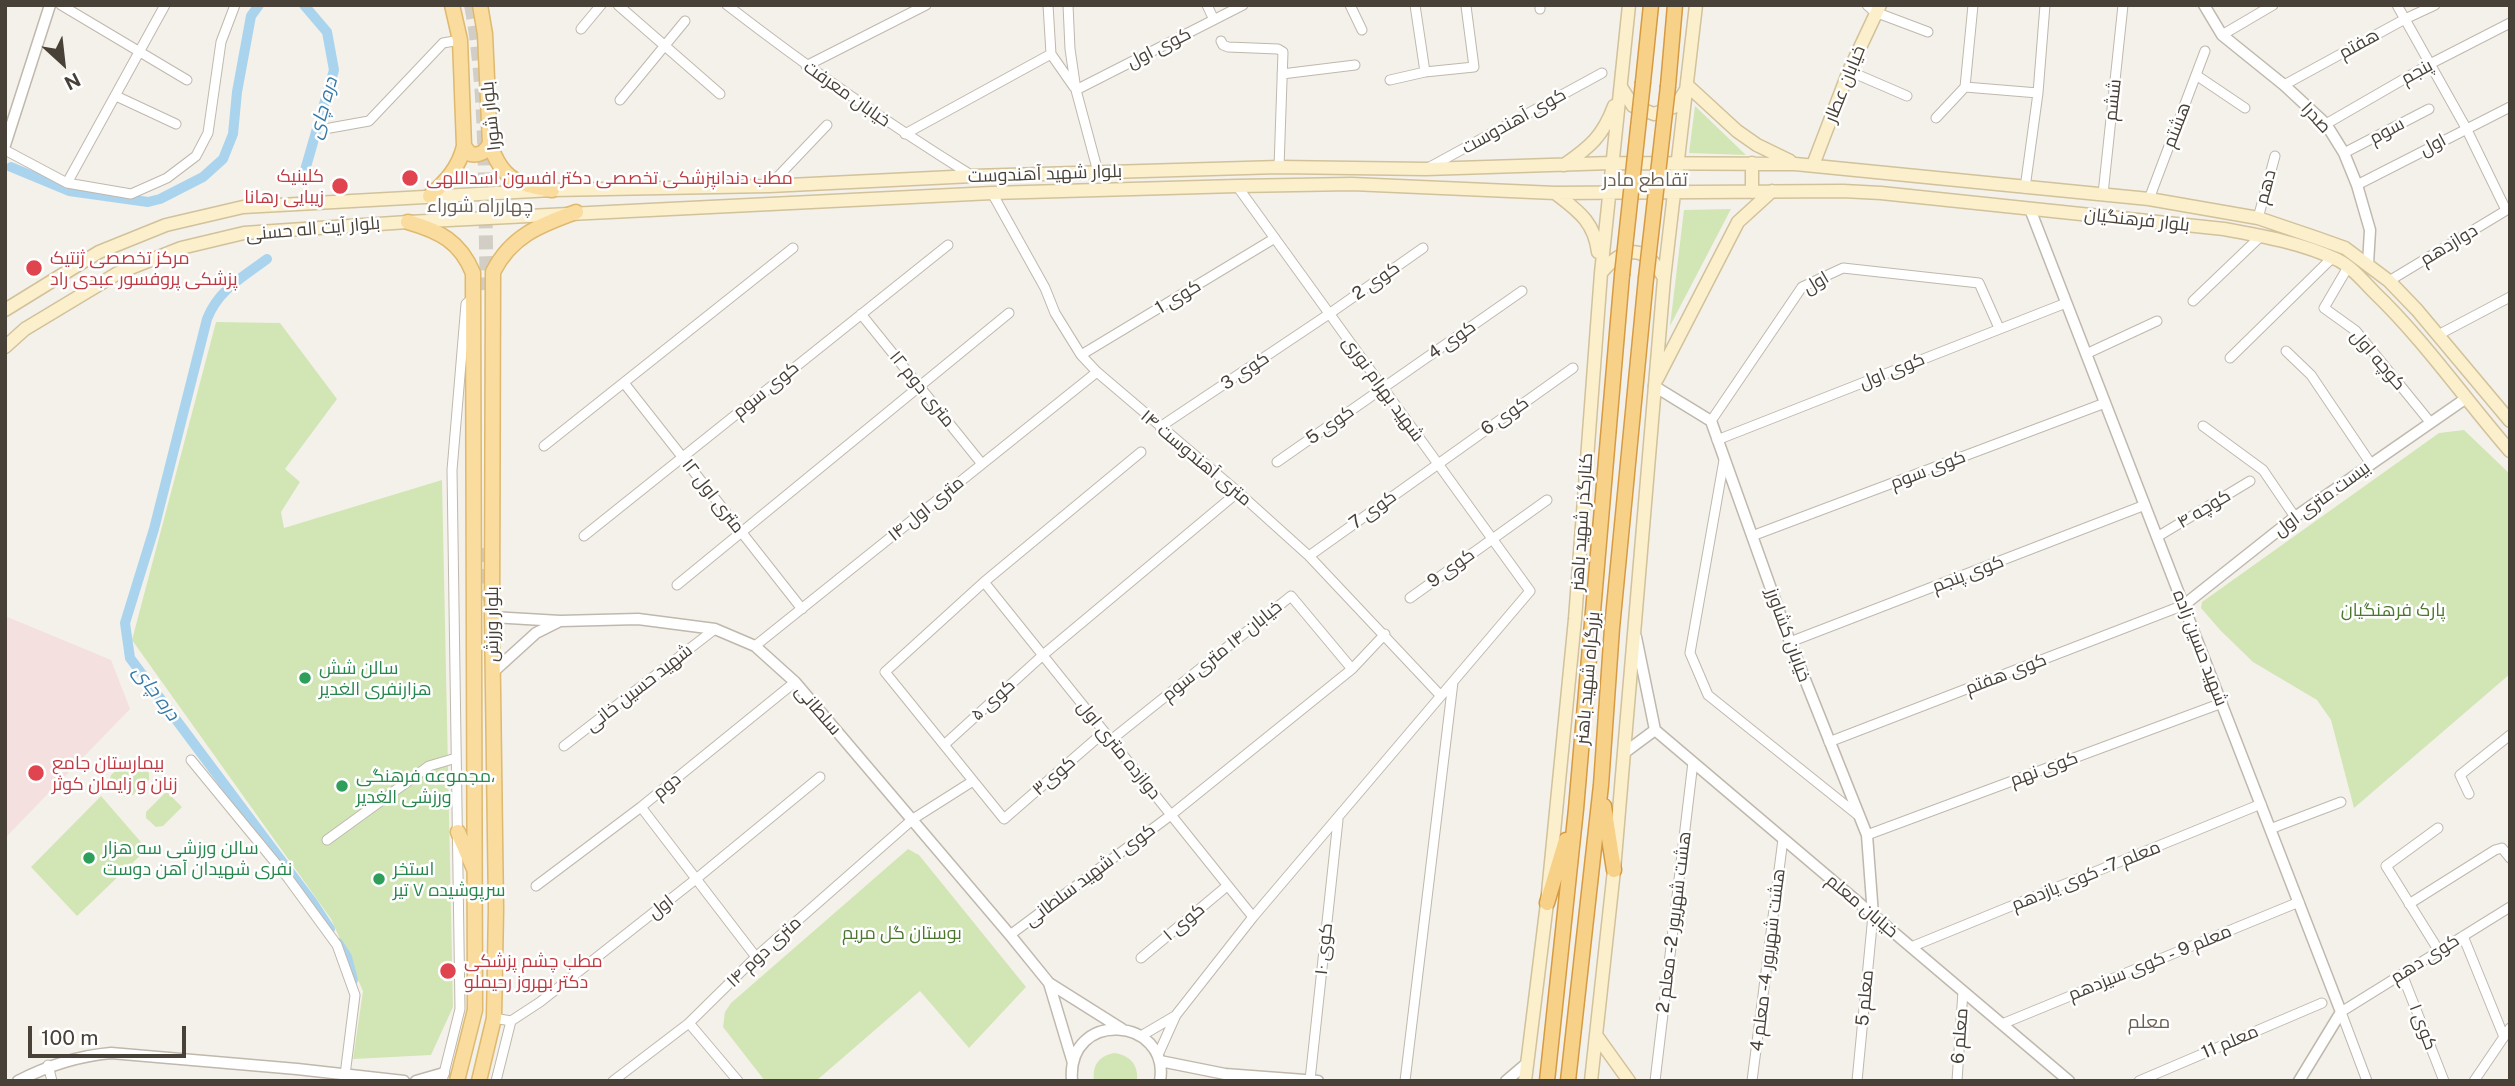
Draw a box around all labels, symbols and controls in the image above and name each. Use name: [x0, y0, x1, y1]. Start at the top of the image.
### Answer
street label: کوی اول: [1123, 23, 1195, 73]
street label: هفتم: [2335, 24, 2383, 64]
north arrow: [28, 28, 98, 98]
street label: خیابان عطار: [1820, 42, 1870, 126]
street label: پنجم: [2397, 55, 2437, 89]
street label: خیابان معرفت: [799, 56, 895, 132]
text: N: [61, 69, 84, 95]
water label: دره چای: [303, 75, 343, 141]
street label: ششم: [2100, 78, 2126, 122]
street label: بلوار شورا: [477, 80, 505, 152]
street label: کوی آهندوست: [1458, 84, 1570, 158]
street label: صدرا: [2297, 98, 2335, 138]
street label: هشتم: [2159, 99, 2195, 151]
street label: سوم: [2366, 113, 2408, 149]
street label: اول: [2416, 129, 2450, 161]
street label: بلوار شهید آهندوست: [968, 161, 1122, 187]
place label: کلینیک زیبایی رهانا: [244, 165, 324, 208]
place label: مطب دندانپزشکی تخصصی دکتر افسون اسداللهی: [426, 167, 793, 189]
street label: دهم: [2251, 167, 2281, 207]
marker: مطب دندانپزشکی تخصصی دکتر افسون اسداللهی: [400, 168, 420, 188]
district label: تقاطع مادر: [1602, 169, 1688, 191]
marker: کلینیک زیبایی رهانا: [330, 176, 350, 196]
district label: چهارراه شوراء: [427, 195, 533, 217]
street label: بلوار فرهنگیان: [2083, 204, 2191, 236]
street label: بلوار آیت اله حسنی: [245, 212, 381, 246]
street label: دوازدهم: [2416, 220, 2482, 270]
place label: مرکز تخصصی ژنتیک پزشکی پروفسور عبدی راد: [50, 247, 238, 290]
street label: کوی 2: [1348, 257, 1404, 305]
marker: مرکز تخصصی ژنتیک پزشکی پروفسور عبدی راد: [24, 258, 44, 278]
street label: اول: [1799, 267, 1833, 299]
street label: کوی 1: [1151, 275, 1205, 319]
street label: کوی 4: [1424, 316, 1480, 364]
street label: کوچه اول: [2346, 325, 2410, 395]
street label: شهید بهرام نوری: [1338, 332, 1428, 446]
street label: ۱۲ متری دوم: [885, 346, 959, 432]
street label: کوی 3: [1217, 347, 1273, 395]
street label: کوی اول: [1856, 348, 1928, 394]
street label: کوی سوم: [729, 357, 803, 423]
street label: کوی 6: [1477, 392, 1533, 440]
street label: کوی 5: [1302, 401, 1358, 449]
street label: ۱۴ متری آهندوست: [1136, 405, 1256, 511]
street label: کوی سوم: [1887, 446, 1969, 494]
street label: کنارگذر شهید باهنر: [1566, 452, 1598, 592]
street label: ۱۲ متری اول: [677, 454, 749, 538]
street label: بیست متری اول: [2270, 457, 2374, 541]
street label: ۱۴ متری اول: [884, 472, 968, 546]
street label: کوچه ۴: [2173, 485, 2235, 533]
street label: کوی 7: [1345, 486, 1401, 534]
street label: کوی 9: [1423, 544, 1479, 592]
street label: کوی پنجم: [1929, 550, 2007, 598]
street label: خیابان کشاورز: [1761, 585, 1815, 685]
street label: بلوار ورزش: [481, 586, 503, 662]
street label: شهید حسین زاده: [2168, 587, 2232, 709]
street label: خیابان ۱۴ متری سوم: [1158, 596, 1286, 706]
park label: پارک فرهنگیان: [2341, 599, 2445, 621]
street label: بزرگراه شهید باهنر: [1571, 611, 1605, 745]
street label: شهید حسین خانی: [581, 640, 697, 736]
street label: کوی هفتم: [1962, 649, 2050, 699]
place label: سالن شش هزارنفری الغدیر: [319, 657, 432, 700]
water label: دره چای: [128, 661, 184, 725]
marker: سالن شش هزارنفری الغدیر: [297, 670, 313, 686]
street label: کوی ۵: [966, 675, 1020, 725]
street label: سلطانی: [790, 680, 846, 740]
street label: دوازده متری اول: [1073, 696, 1165, 804]
street label: کوی نهم: [2007, 747, 2081, 791]
street label: کوی۳: [1028, 751, 1080, 801]
place label: بیمارستان جامع زنان و زایمان کوثر: [52, 752, 177, 794]
marker: بیمارستان جامع زنان و زایمان کوثر: [26, 763, 46, 783]
place label: مجموعه فرهنگی، ورزشی الغدیر: [356, 765, 495, 808]
street label: دوم: [649, 768, 685, 804]
marker: مجموعه فرهنگی، ورزشی الغدیر: [334, 778, 350, 794]
street label: کوی ۱ شهید سلطانی: [1020, 819, 1160, 931]
street label: هشت شهریور 2- معلم 2: [1652, 830, 1696, 1014]
street label: معلم 7- کوی یازدهم: [2008, 836, 2164, 916]
place label: سالن ورزشی سه هزار نفری شهیدان آهن دوست: [103, 837, 292, 880]
marker: سالن ورزشی سه هزار نفری شهیدان آهن دوست: [81, 850, 97, 866]
place label: استخر سرپوشیده ۷ تیر: [393, 858, 505, 900]
street label: هشت شهریور 4- معلم 4: [1746, 867, 1790, 1053]
street label: خیابان معلم: [1822, 870, 1902, 942]
marker: استخر سرپوشیده ۷ تیر: [371, 871, 387, 887]
street label: اول: [644, 890, 678, 924]
street label: کوی ۱: [1159, 898, 1209, 946]
street label: ۱۴ متری دوم: [722, 912, 806, 992]
street label: معلم 9 - کوی سیزدهم: [2065, 920, 2235, 1006]
park label: بوستان گل مریم: [842, 922, 962, 944]
street label: کوی ۱۰: [1311, 922, 1337, 976]
street label: کوی دهم: [2387, 929, 2463, 989]
place label: مطب چشم پزشکی دکتر بهروز رحیملو: [464, 950, 603, 992]
marker: مطب چشم پزشکی دکتر بهروز رحیملو: [438, 961, 458, 981]
street label: معلم 5: [1852, 969, 1878, 1027]
street label: کوی ۱: [2404, 1001, 2442, 1053]
street label: معلم 6: [1947, 1007, 1973, 1065]
district label: معلم: [2128, 1011, 2170, 1033]
scale bar: [32, 1012, 189, 1056]
street label: معلم 11: [2198, 1020, 2262, 1064]
text: 100 m: [41, 1025, 98, 1050]

